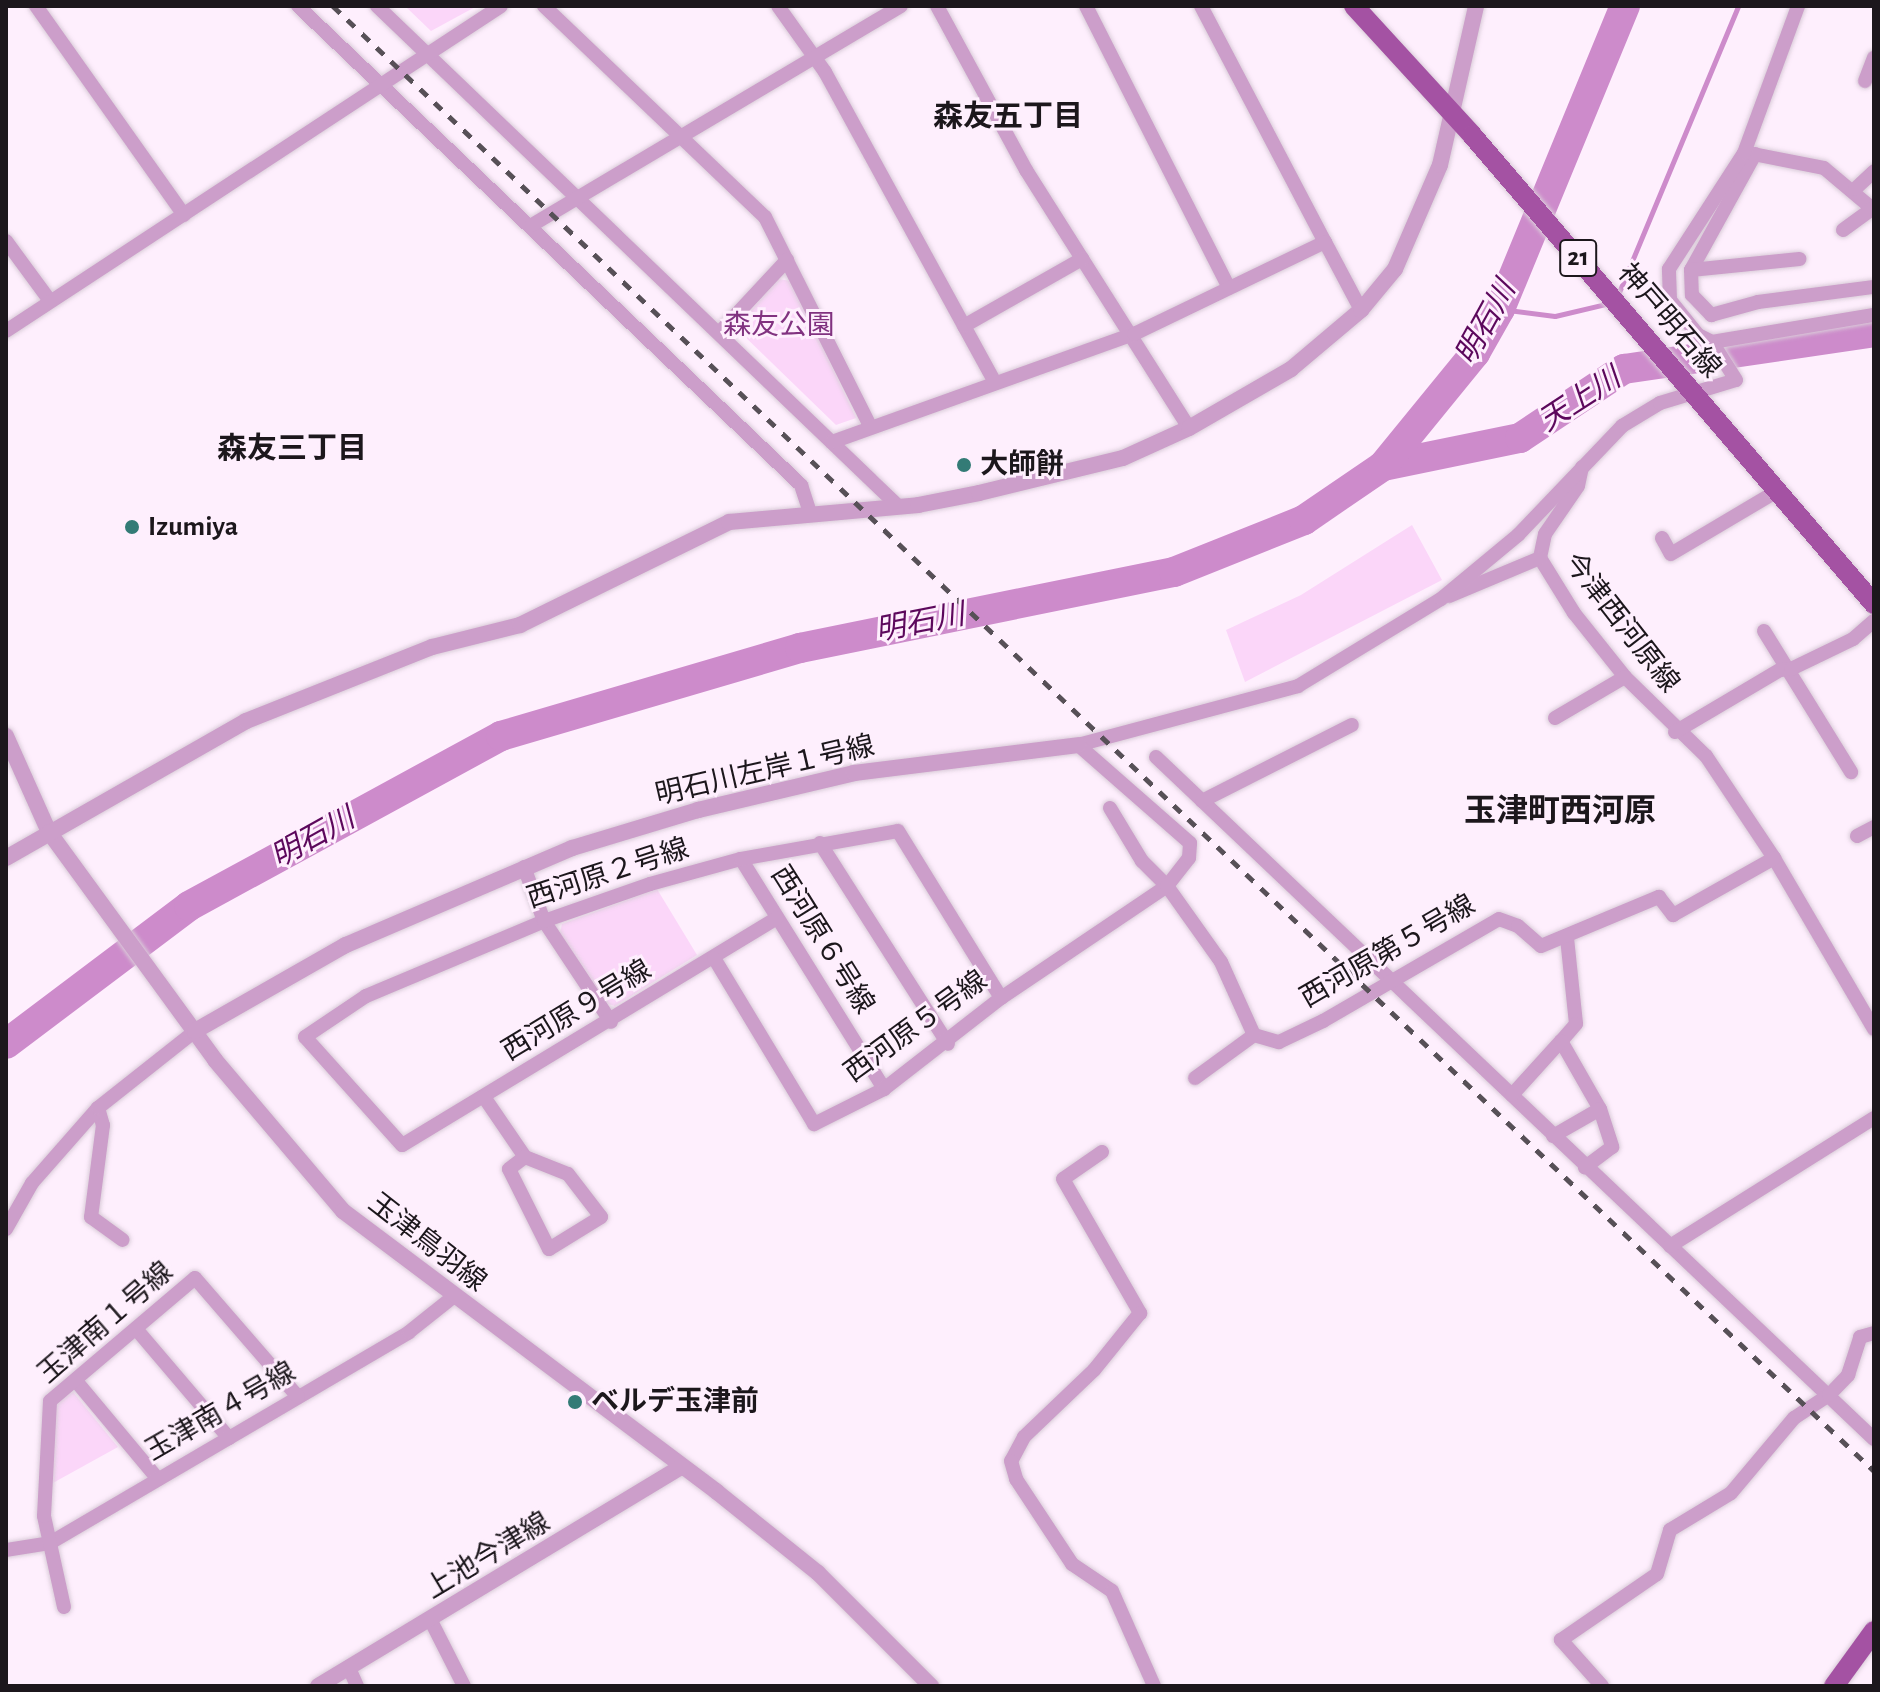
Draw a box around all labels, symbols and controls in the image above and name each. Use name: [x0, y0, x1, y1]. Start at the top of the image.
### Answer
district label: 森友五丁目: [933, 99, 1083, 135]
road number: 21: [1558, 236, 1598, 280]
street label: 神戸明石線: [1610, 257, 1728, 385]
water label: 明石川: [1448, 275, 1524, 371]
park label: 森友公園: [723, 309, 835, 343]
water label: 天上川: [1532, 360, 1628, 440]
district label: 森友三丁目: [217, 431, 367, 467]
place label: 大師餅: [980, 448, 1064, 482]
marker: 大師餅: [955, 456, 973, 474]
place label: Izumiya: [148, 510, 238, 544]
marker: Izumiya: [123, 518, 141, 536]
street label: 今津西河原線: [1556, 546, 1686, 700]
water label: 明石川: [872, 597, 968, 649]
street label: 明石川左岸１号線: [652, 729, 878, 813]
district label: 玉津町西河原: [1464, 792, 1656, 830]
water label: 明石川: [265, 800, 361, 876]
street label: 西河原２号線: [523, 832, 693, 916]
street label: 西河原６号線: [763, 860, 881, 1020]
street label: 西河原第５号線: [1295, 888, 1481, 1016]
street label: 西河原９号線: [496, 953, 658, 1069]
street label: 西河原５号線: [838, 964, 994, 1090]
street label: 玉津鳥羽線: [361, 1187, 493, 1299]
street label: 玉津南１号線: [32, 1255, 180, 1391]
street label: 玉津南４号線: [140, 1355, 302, 1469]
place label: ベルデ玉津前: [591, 1385, 759, 1419]
marker: ベルデ玉津前: [566, 1393, 584, 1411]
street label: 上池今津線: [419, 1506, 557, 1606]

